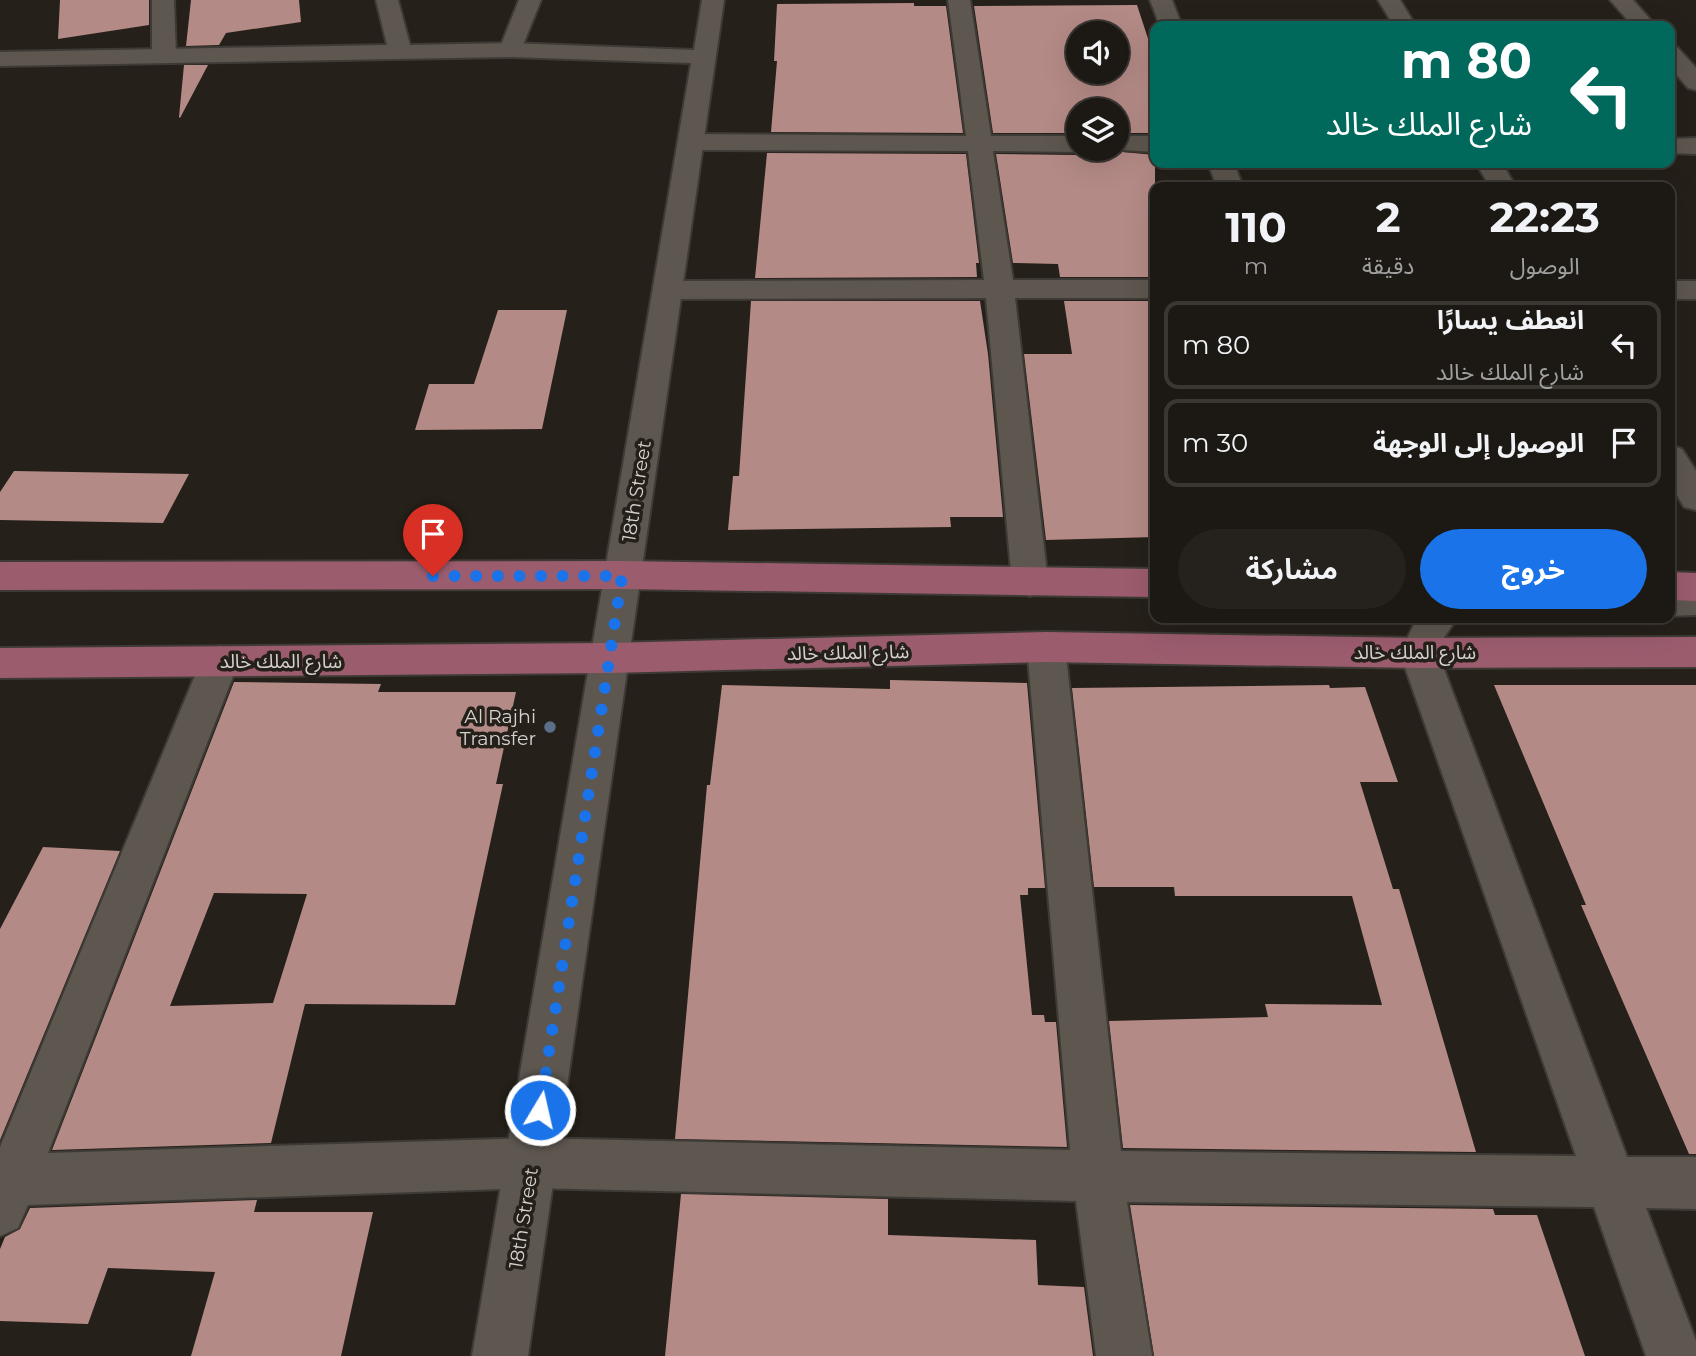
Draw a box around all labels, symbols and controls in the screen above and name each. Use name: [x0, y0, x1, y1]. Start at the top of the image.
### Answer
map controls: [1066, 21, 1129, 161]
button: sound: [1066, 21, 1129, 84]
text: 80 m: [1401, 31, 1532, 90]
icon: left: [1556, 49, 1647, 140]
button: layers: [1066, 98, 1129, 161]
text: شارع الملك خالد: [1326, 104, 1532, 143]
text: 2: [1376, 191, 1401, 243]
text: 22:23: [1490, 191, 1600, 243]
text: 110: [1225, 201, 1287, 253]
text: m: [1244, 252, 1268, 280]
text: دقيقة: [1362, 252, 1414, 280]
text: الوصول: [1510, 252, 1580, 280]
text: انعطف يسارًا: [1437, 304, 1584, 336]
icon: left: [1605, 326, 1643, 364]
text: 80 m: [1182, 329, 1250, 361]
text: شارع الملك خالد: [1436, 358, 1584, 386]
icon: arrive: [1605, 424, 1643, 462]
text: 30 m: [1182, 427, 1248, 459]
text: الوصول إلى الوجهة: [1373, 427, 1584, 459]
street label: 18th Street: [617, 439, 656, 543]
pin: [403, 504, 463, 576]
icon: arrive: [414, 515, 452, 553]
button: مشاركة: [1178, 529, 1406, 609]
button: خروج: [1420, 529, 1647, 609]
street label: شارع الملك خالد: [787, 640, 909, 667]
street label: شارع الملك خالد: [1354, 641, 1476, 666]
street label: شارع الملك خالد: [220, 650, 342, 675]
place label: Al Rajhi Transfer: [460, 705, 536, 750]
marker: Al Rajhi Transfer: [542, 719, 558, 735]
position arrow: [503, 1073, 577, 1147]
street label: 18th Street: [504, 1166, 543, 1270]

